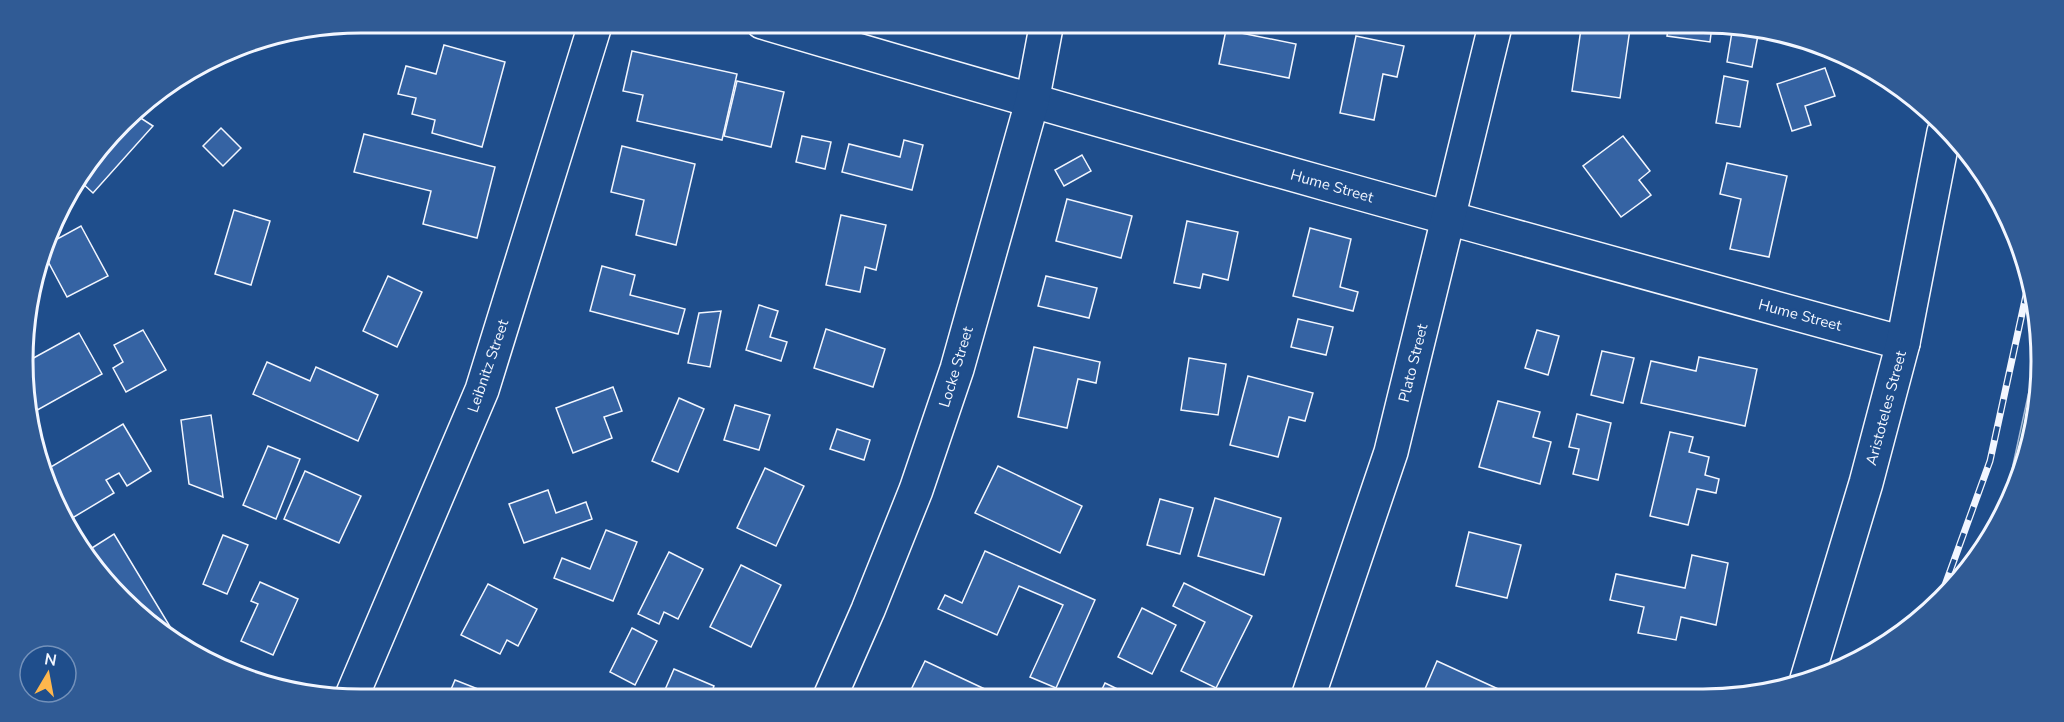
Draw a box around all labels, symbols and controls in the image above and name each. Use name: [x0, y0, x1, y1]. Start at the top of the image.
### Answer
street label: Hume Street: [1288, 165, 1377, 208]
street label: Hume Street: [1756, 294, 1845, 336]
street label: Leibnitz Street: [463, 316, 514, 415]
street label: Plato Street: [1394, 321, 1433, 404]
street label: Locke Street: [934, 323, 978, 410]
street label: Aristoteles Street: [1861, 348, 1911, 468]
north arrow: [18, 644, 78, 704]
text: N: [43, 648, 58, 672]

